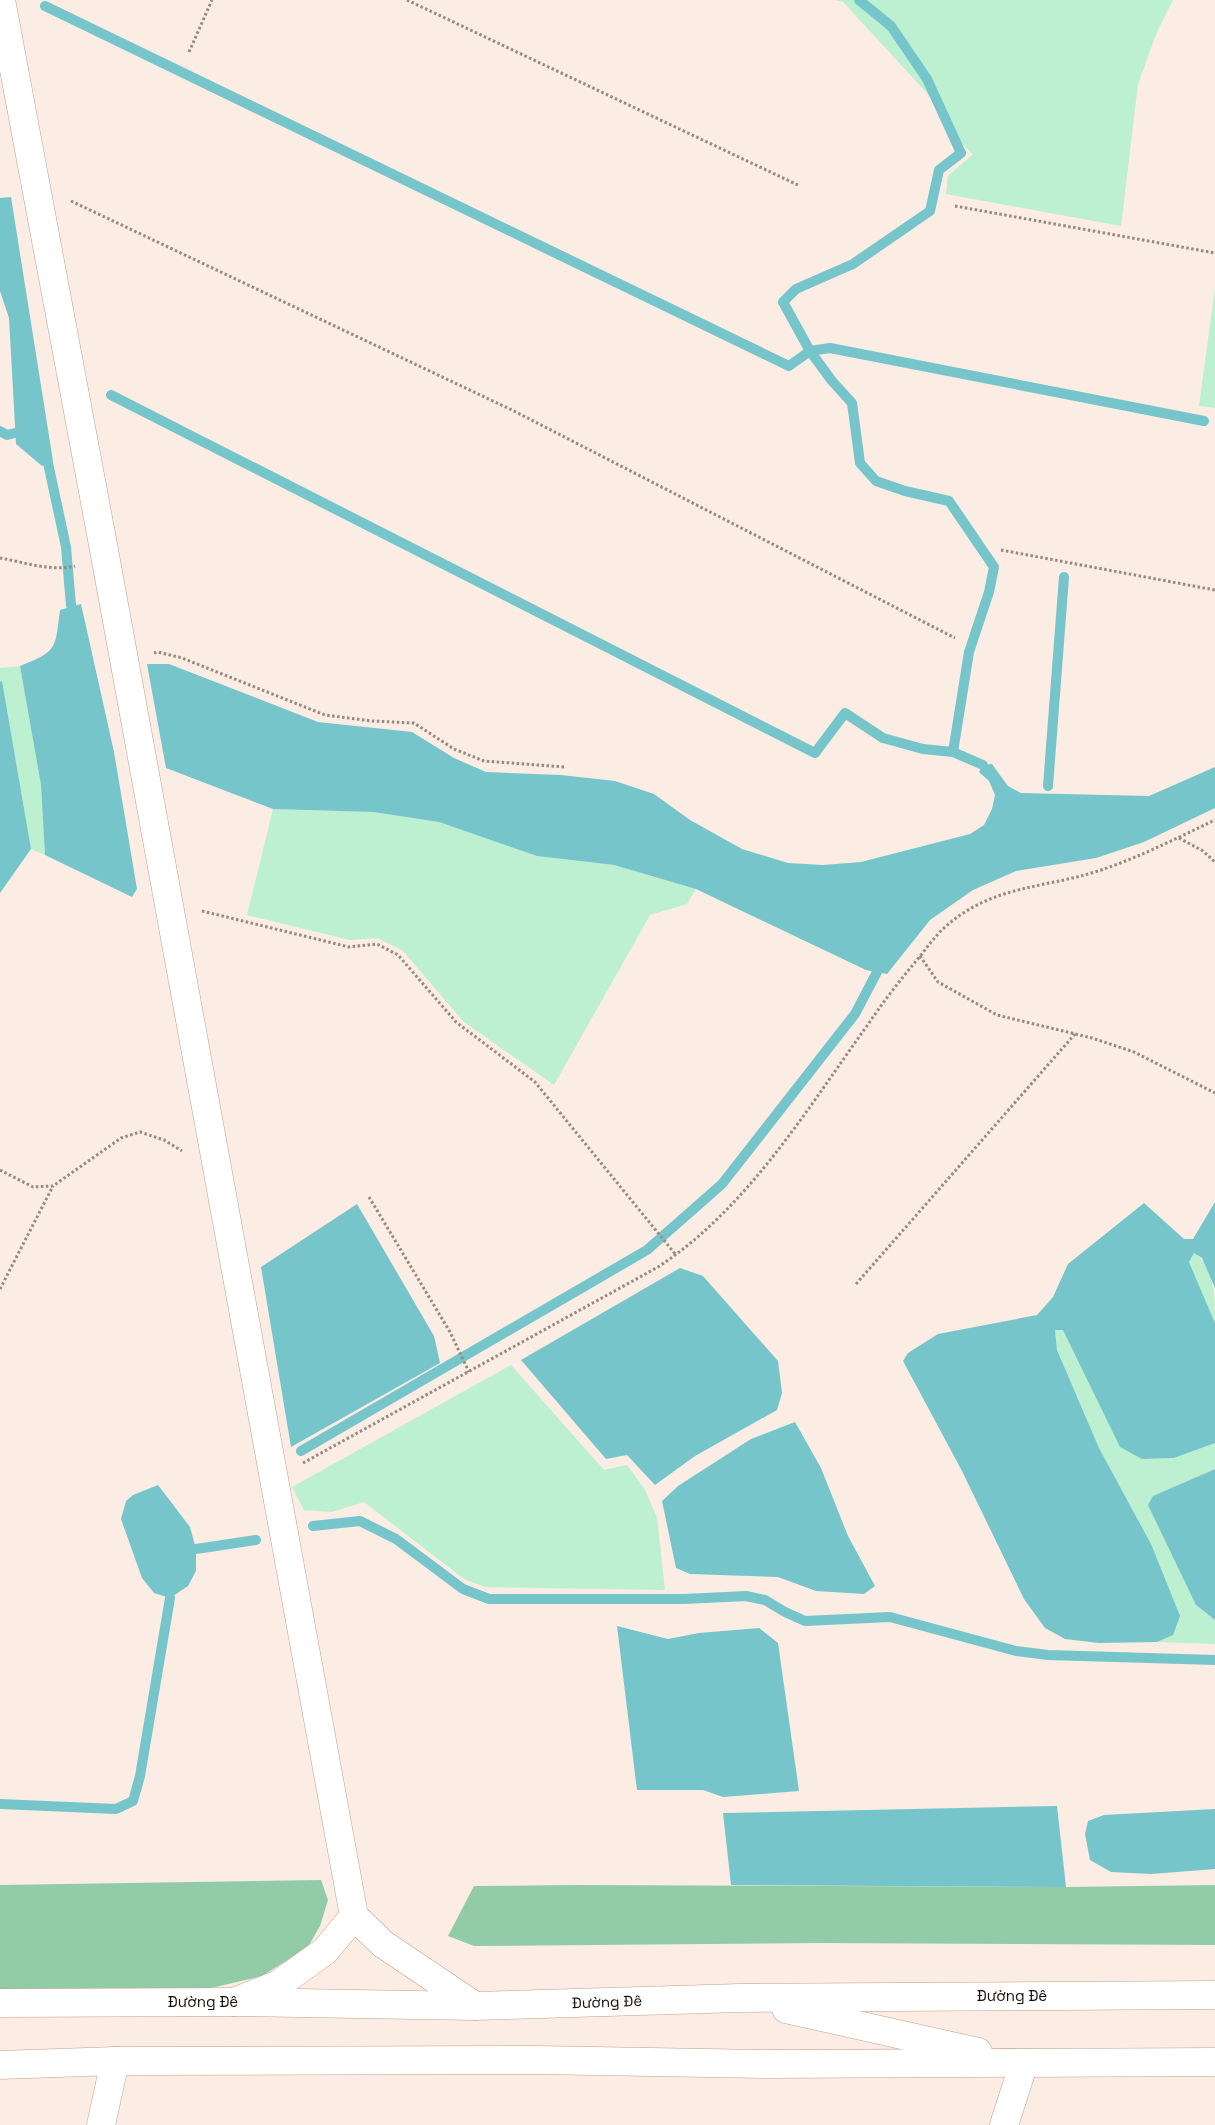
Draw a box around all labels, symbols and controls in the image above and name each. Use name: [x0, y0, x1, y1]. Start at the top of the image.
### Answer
street label: Đường Đê: [977, 1986, 1047, 2005]
street label: Đường Đê: [571, 1991, 643, 2012]
street label: Đường Đê: [168, 1992, 238, 2011]

